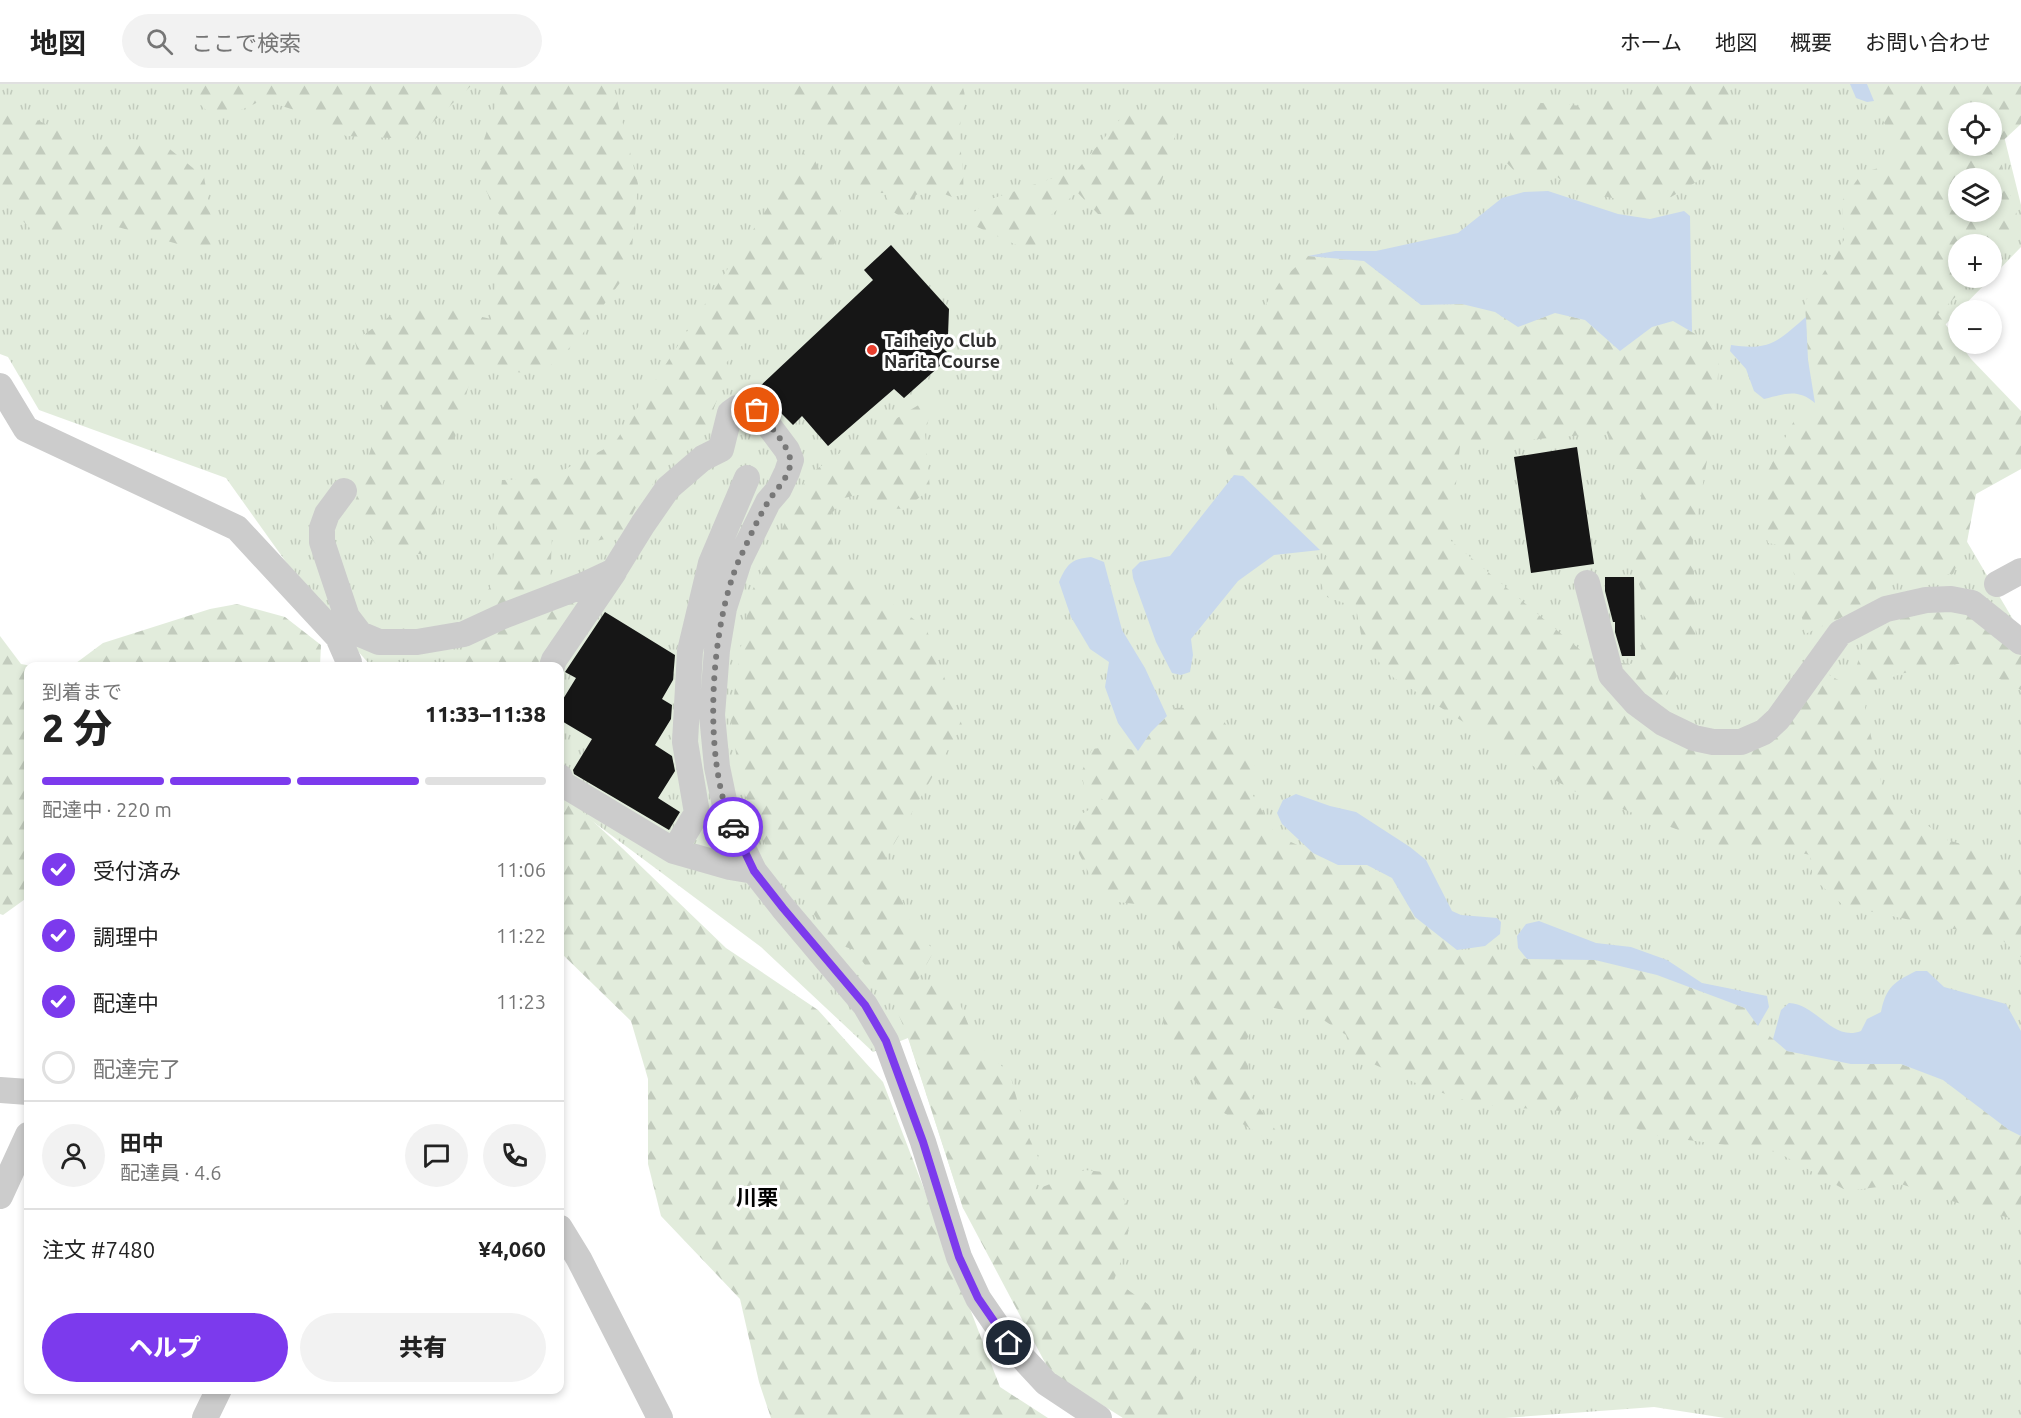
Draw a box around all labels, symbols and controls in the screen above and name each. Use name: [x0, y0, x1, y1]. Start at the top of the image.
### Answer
search box: [122, 14, 542, 68]
icon: search: [143, 25, 176, 58]
text: 地図: [30, 27, 86, 58]
text: ここで検索: [191, 30, 301, 55]
text: ホーム: [1620, 30, 1682, 54]
text: 地図: [1715, 30, 1757, 54]
text: 概要: [1790, 30, 1832, 54]
text: お問い合わせ: [1865, 30, 1991, 54]
map controls: [1948, 102, 2002, 354]
button: locate: [1948, 102, 2002, 156]
button: layers: [1948, 168, 2002, 222]
button: +: [1948, 234, 2002, 288]
button: −: [1948, 300, 2002, 354]
place label: Taiheiyo Club Narita Course: [884, 330, 1000, 371]
marker: Taiheiyo Club Narita Course: [865, 343, 879, 357]
pin: [731, 384, 782, 435]
icon: bag: [740, 393, 773, 426]
text: 到着まで: [42, 680, 122, 703]
text: 11:33–11:38: [425, 701, 546, 726]
text: 2 分: [42, 706, 112, 749]
courier: [703, 797, 763, 857]
text: 配達中 · 220 m: [42, 798, 172, 821]
icon: car: [717, 811, 750, 844]
icon: check: [42, 853, 75, 886]
text: 受付済み: [93, 858, 181, 883]
text: 11:06: [496, 858, 546, 881]
icon: check: [42, 919, 75, 952]
text: 調理中: [93, 924, 159, 949]
text: 11:22: [496, 924, 546, 947]
icon: check: [42, 985, 75, 1018]
text: 配達中: [93, 990, 159, 1015]
text: 11:23: [496, 990, 546, 1013]
text: 配達完了: [93, 1056, 181, 1081]
button: person: [42, 1124, 105, 1187]
button: chat: [405, 1124, 468, 1187]
button: phone: [483, 1124, 546, 1187]
text: 田中: [120, 1130, 164, 1155]
text: 配達員 · 4.6: [120, 1161, 222, 1184]
district label: 川栗: [736, 1185, 778, 1209]
text: ¥4,060: [479, 1236, 546, 1261]
text: 注文 #7480: [42, 1237, 155, 1262]
button: ヘルプ: [42, 1313, 288, 1382]
button: 共有: [300, 1313, 546, 1382]
pin: [983, 1317, 1034, 1368]
icon: home: [992, 1326, 1025, 1359]

